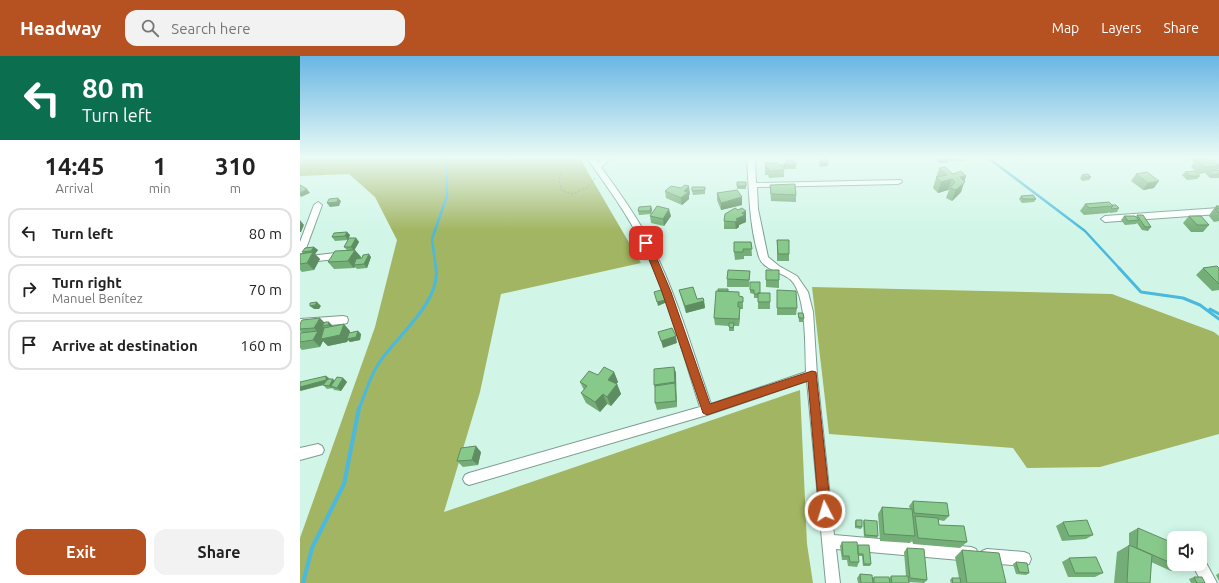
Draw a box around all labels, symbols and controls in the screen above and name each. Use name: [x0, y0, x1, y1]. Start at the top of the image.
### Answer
search box: [125, 10, 405, 46]
text: Headway: [20, 17, 101, 39]
icon: search: [139, 17, 161, 39]
text: Search here: [171, 20, 251, 37]
text: Map: [1052, 20, 1079, 36]
text: Layers: [1101, 20, 1141, 36]
text: Share: [1163, 20, 1199, 36]
icon: left: [16, 72, 68, 124]
text: 80 m: [82, 72, 144, 103]
text: Turn left: [82, 105, 152, 125]
text: 14:45: [44, 153, 104, 180]
text: 1: [153, 153, 166, 180]
text: 310: [215, 153, 256, 180]
text: Arrival: [55, 181, 93, 195]
text: min: [149, 181, 171, 195]
text: m: [230, 181, 241, 195]
icon: left: [18, 222, 40, 244]
text: Turn left: [52, 225, 113, 242]
text: 80 m: [249, 225, 282, 242]
pin: [629, 226, 663, 260]
icon: arrive: [635, 232, 657, 254]
text: Turn right: [52, 274, 122, 291]
icon: right: [18, 278, 40, 300]
text: 70 m: [249, 281, 282, 298]
text: Manuel Benítez: [52, 291, 143, 305]
icon: arrive: [18, 334, 40, 356]
text: Arrive at destination: [52, 337, 198, 354]
text: 160 m: [240, 337, 282, 354]
position arrow: [804, 490, 846, 532]
button: Exit: [16, 529, 146, 575]
button: Share: [154, 529, 284, 575]
map controls: [1167, 531, 1207, 571]
button: sound: [1167, 531, 1207, 571]

